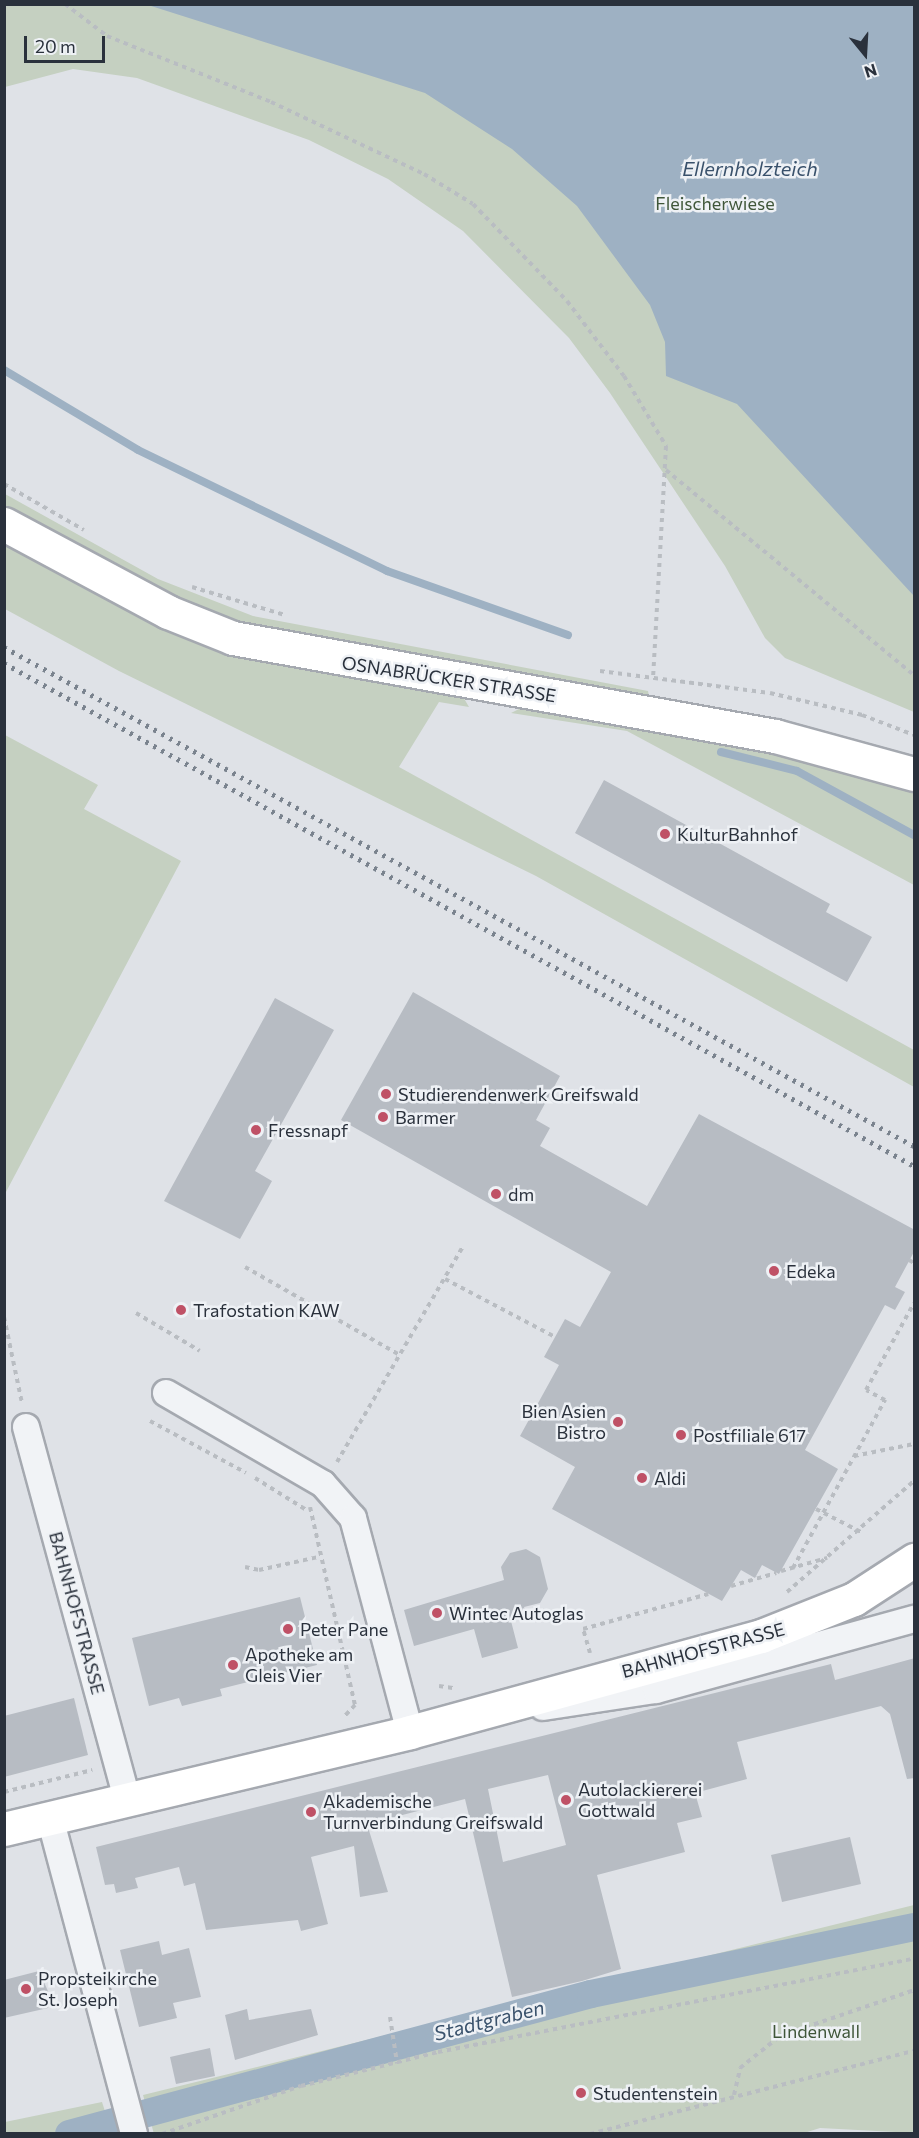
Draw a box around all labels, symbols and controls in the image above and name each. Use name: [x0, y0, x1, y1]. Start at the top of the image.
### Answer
scale bar: [27, 24, 108, 62]
north arrow: [835, 24, 895, 84]
text: 20 m: [35, 35, 76, 57]
text: N: [862, 61, 879, 82]
water label: Ellernholzteich: [682, 156, 818, 180]
park label: Fleischerwiese: [655, 192, 775, 214]
street label: OSNABRÜCKER STRASSE: [340, 651, 558, 707]
place label: KulturBahnhof: [677, 823, 798, 845]
marker: KulturBahnhof: [658, 827, 672, 841]
place label: Studierendenwerk Greifswald: [398, 1083, 639, 1105]
marker: Studierendenwerk Greifswald: [379, 1087, 393, 1101]
place label: Barmer: [395, 1106, 456, 1128]
marker: Barmer: [376, 1110, 390, 1124]
place label: Fressnapf: [268, 1119, 348, 1141]
marker: Fressnapf: [249, 1123, 263, 1137]
place label: dm: [508, 1183, 534, 1205]
marker: dm: [489, 1187, 503, 1201]
place label: Edeka: [786, 1260, 836, 1282]
marker: Edeka: [767, 1264, 781, 1278]
place label: Trafostation KAW: [193, 1299, 340, 1321]
marker: Trafostation KAW: [174, 1303, 188, 1317]
place label: Bien Asien Bistro: [521, 1401, 606, 1444]
marker: Bien Asien Bistro: [611, 1415, 625, 1429]
place label: Postfiliale 617: [693, 1424, 806, 1446]
marker: Postfiliale 617: [674, 1428, 688, 1442]
place label: Aldi: [654, 1467, 686, 1489]
marker: Aldi: [635, 1471, 649, 1485]
street label: BAHNHOFSTRASSE: [45, 1529, 109, 1697]
place label: Wintec Autoglas: [449, 1602, 584, 1624]
marker: Wintec Autoglas: [430, 1606, 444, 1620]
place label: Peter Pane: [300, 1618, 388, 1640]
street label: BAHNHOFSTRASSE: [619, 1618, 787, 1682]
marker: Peter Pane: [281, 1622, 295, 1636]
place label: Apotheke am Gleis Vier: [245, 1644, 353, 1686]
marker: Apotheke am Gleis Vier: [226, 1658, 240, 1672]
place label: Autolackiererei Gottwald: [578, 1779, 702, 1822]
place label: Akademische Turnverbindung Greifswald: [323, 1791, 543, 1834]
marker: Autolackiererei Gottwald: [559, 1793, 573, 1807]
marker: Akademische Turnverbindung Greifswald: [304, 1805, 318, 1819]
place label: Propsteikirche St. Joseph: [38, 1968, 157, 2010]
marker: Propsteikirche St. Joseph: [19, 1982, 33, 1996]
water label: Stadtgraben: [431, 1995, 547, 2045]
park label: Lindenwall: [772, 2020, 860, 2042]
place label: Studentenstein: [593, 2082, 718, 2104]
marker: Studentenstein: [574, 2086, 588, 2100]

